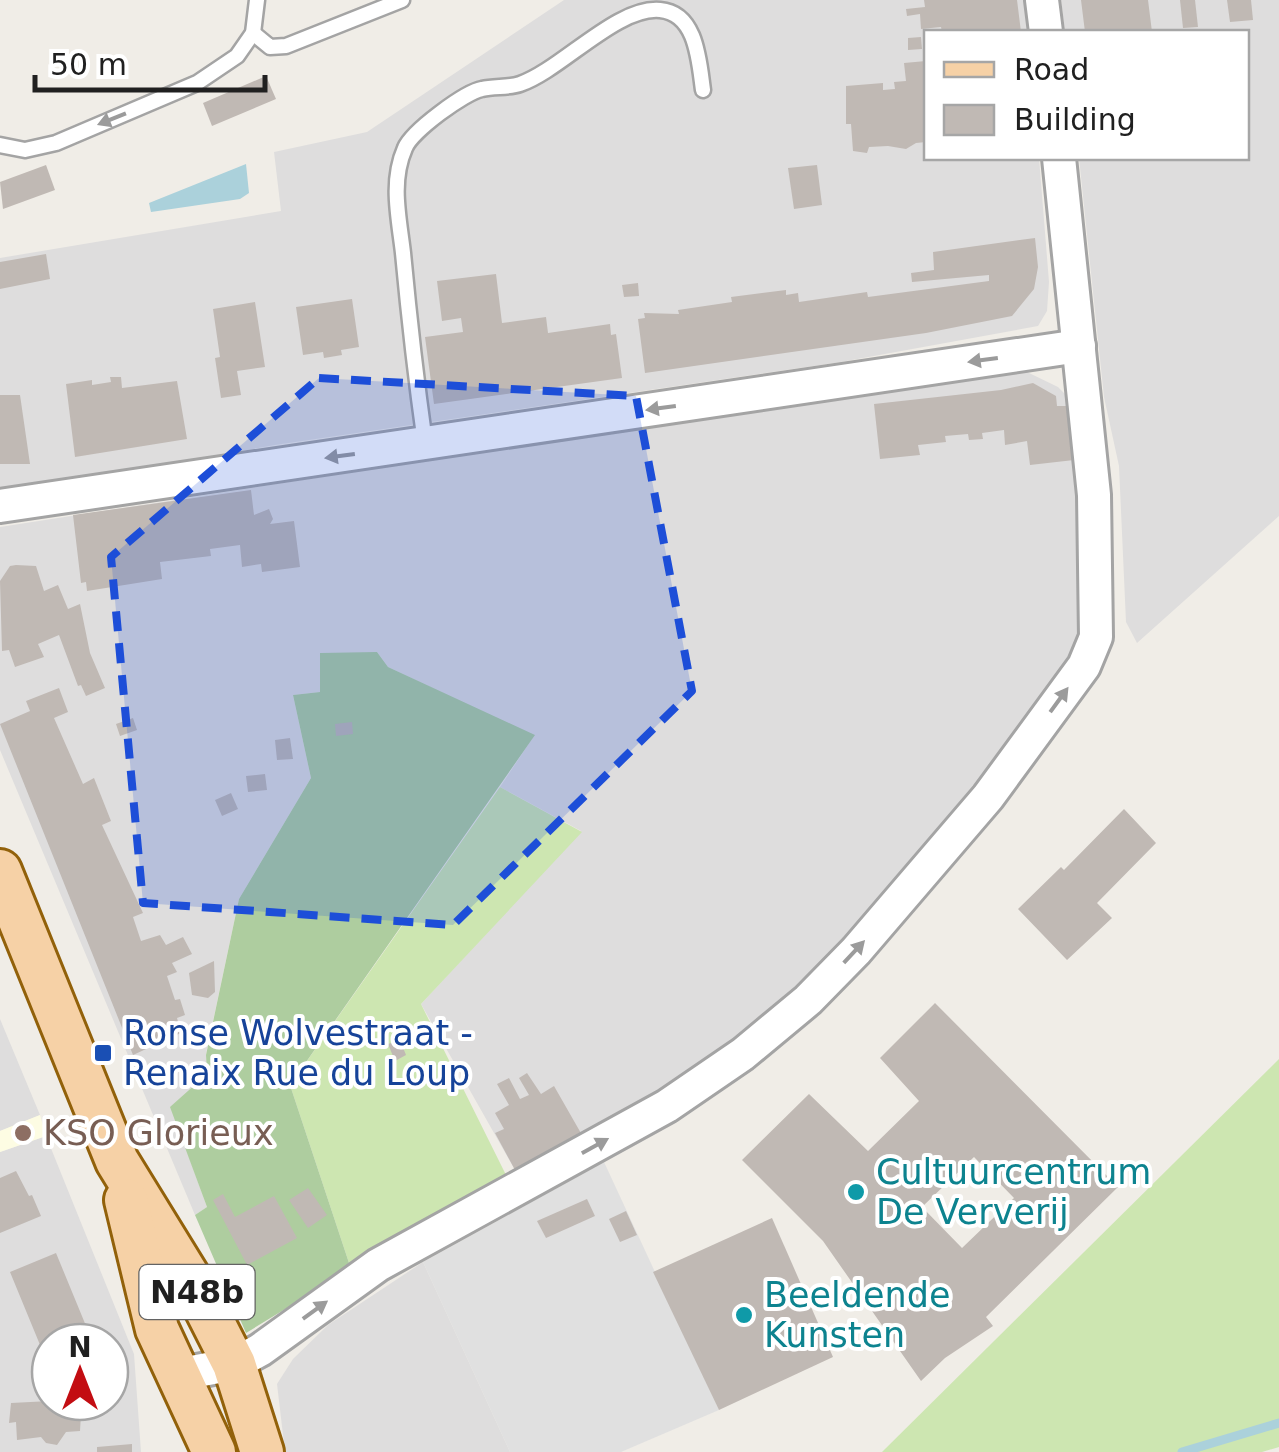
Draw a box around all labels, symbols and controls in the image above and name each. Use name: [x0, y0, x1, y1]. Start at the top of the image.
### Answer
scale bar: [35, 30, 265, 92]
legend: [924, 30, 1249, 160]
text: 50 m: [50, 47, 127, 82]
text: Road: [1014, 52, 1089, 87]
text: Building: [1014, 102, 1136, 137]
one-way arrow: [96, 111, 126, 127]
one-way arrow: [966, 353, 998, 369]
one-way arrow: [645, 401, 677, 417]
one-way arrow: [323, 449, 355, 464]
one-way arrow: [1048, 687, 1068, 714]
one-way arrow: [842, 940, 865, 964]
place label: Ronse Wolvestraat - Renaix Rue du Loup: [123, 1013, 473, 1093]
marker: Ronse Wolvestraat - Renaix Rue du Loup: [92, 1042, 114, 1064]
place label: KSO Glorieux: [43, 1113, 274, 1153]
marker: KSO Glorieux: [12, 1122, 34, 1144]
one-way arrow: [581, 1137, 609, 1155]
place label: Cultuurcentrum De Ververij: [876, 1152, 1151, 1232]
marker: Cultuurcentrum De Ververij: [845, 1181, 867, 1203]
road number: N48b: [140, 1265, 254, 1319]
place label: Beeldende Kunsten: [764, 1275, 950, 1355]
one-way arrow: [302, 1301, 328, 1320]
marker: Beeldende Kunsten: [733, 1304, 755, 1326]
north arrow: [30, 1322, 130, 1422]
text: N: [68, 1331, 92, 1364]

